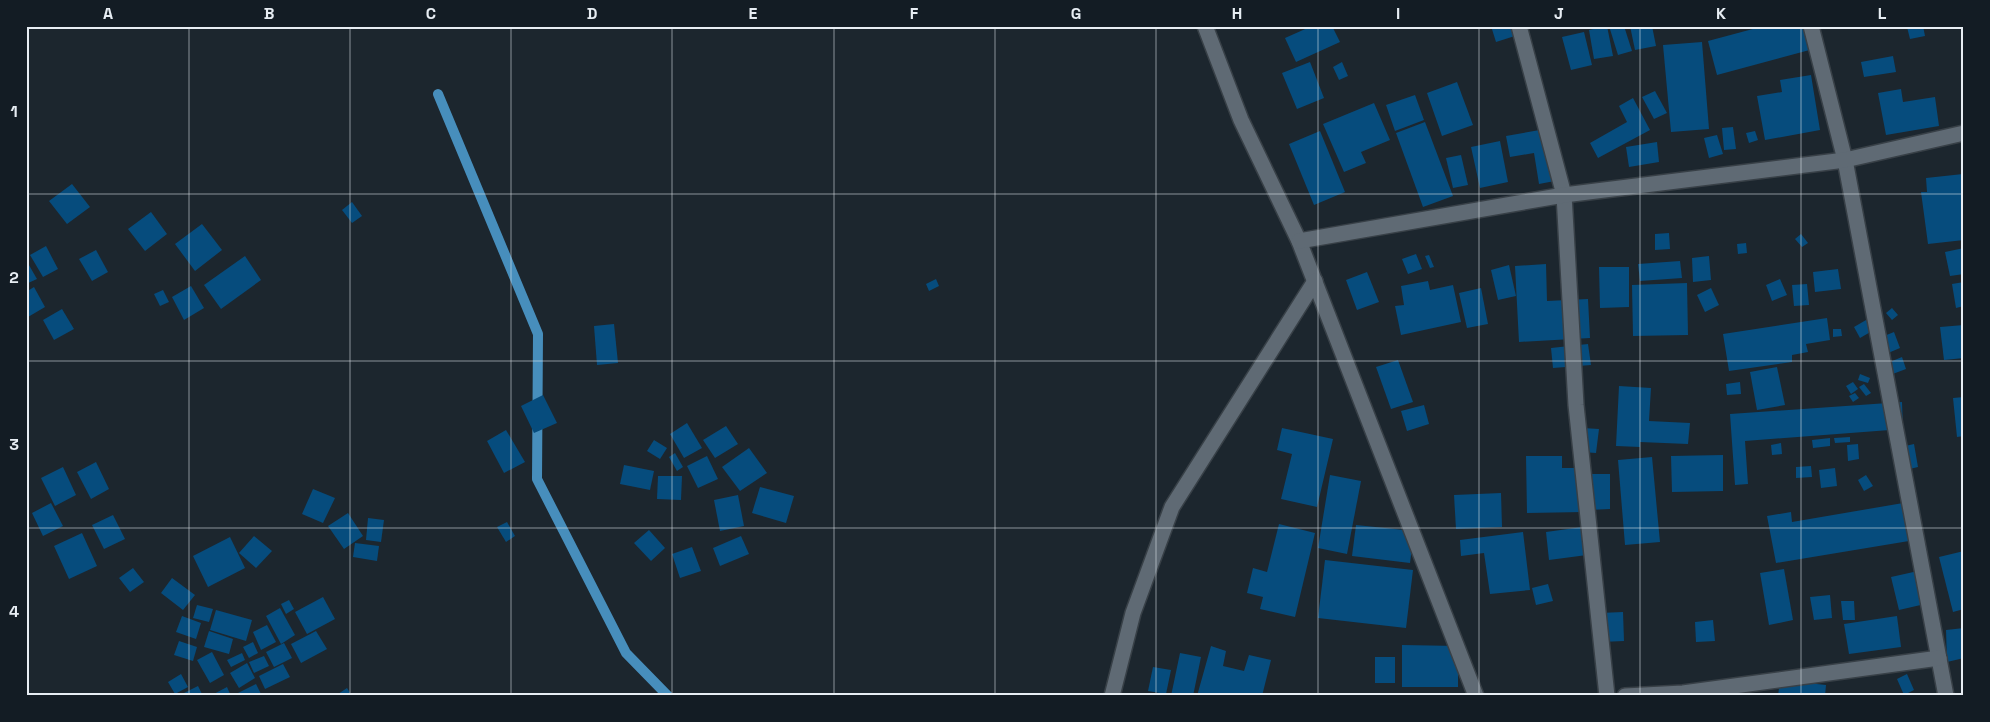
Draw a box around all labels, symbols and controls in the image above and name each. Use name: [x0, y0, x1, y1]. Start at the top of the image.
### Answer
text: A: [103, 3, 113, 24]
text: B: [264, 3, 274, 24]
text: C: [426, 3, 436, 24]
text: D: [587, 3, 597, 24]
text: E: [749, 3, 758, 24]
text: F: [910, 3, 919, 24]
text: G: [1071, 3, 1081, 24]
text: H: [1232, 3, 1242, 24]
text: I: [1396, 3, 1400, 24]
text: J: [1554, 3, 1564, 24]
text: K: [1716, 3, 1726, 24]
text: L: [1878, 3, 1887, 24]
text: 1: [10, 101, 18, 122]
text: 2: [9, 267, 19, 288]
text: 3: [9, 434, 19, 455]
text: 4: [9, 601, 19, 622]

